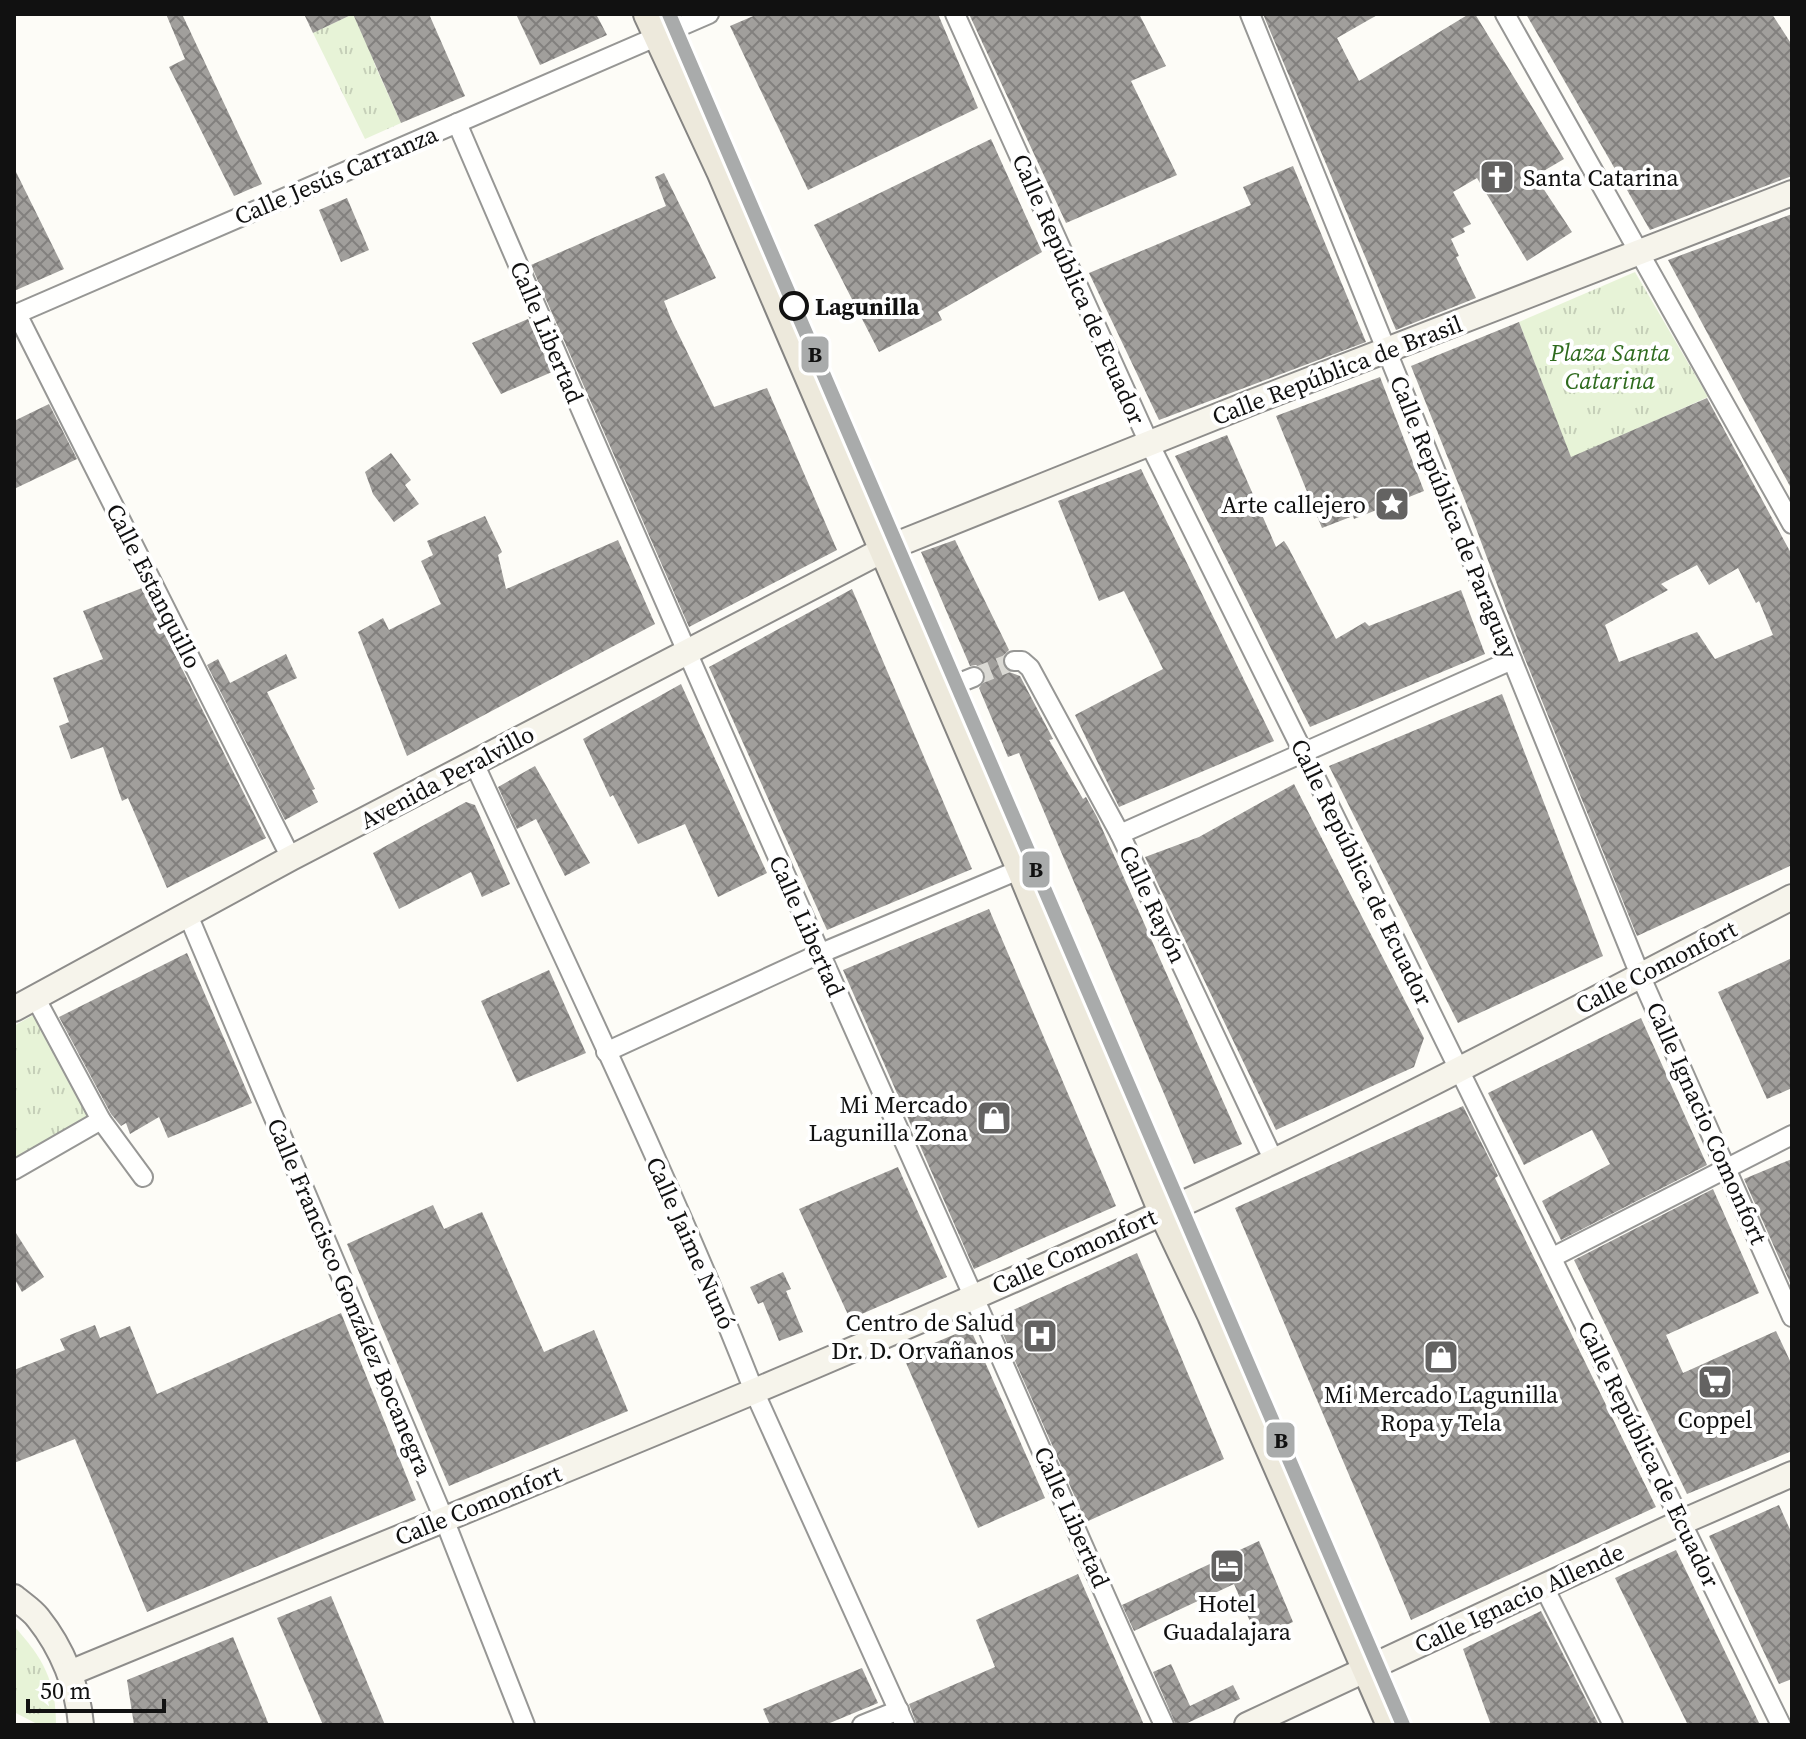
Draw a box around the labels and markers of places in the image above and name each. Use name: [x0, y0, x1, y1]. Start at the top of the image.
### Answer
church icon: Santa Catarina: [1478, 158, 1516, 196]
place label: Santa Catarina: [1523, 161, 1680, 194]
place label: Lagunilla: [815, 290, 920, 323]
marker: Lagunilla: [780, 292, 808, 320]
place icon: Arte callejero: [1373, 485, 1411, 523]
place label: Arte callejero: [1221, 488, 1366, 521]
place label: Mi Mercado Lagunilla Zona: [809, 1088, 969, 1149]
shop icon: Mi Mercado Lagunilla Zona: [975, 1099, 1013, 1137]
place label: Centro de Salud Dr. D. Orvañanos: [831, 1306, 1014, 1367]
hospital icon: Centro de Salud Dr. D. Orvañanos: [1021, 1317, 1059, 1355]
shop icon: Mi Mercado Lagunilla Ropa y Tela: [1422, 1338, 1460, 1376]
supermarket icon: Coppel: [1696, 1363, 1734, 1401]
place label: Mi Mercado Lagunilla Ropa y Tela: [1324, 1378, 1559, 1439]
place label: Coppel: [1678, 1403, 1752, 1436]
hotel icon: Hotel Guadalajara: [1208, 1547, 1246, 1585]
place label: Hotel Guadalajara: [1163, 1587, 1292, 1648]

